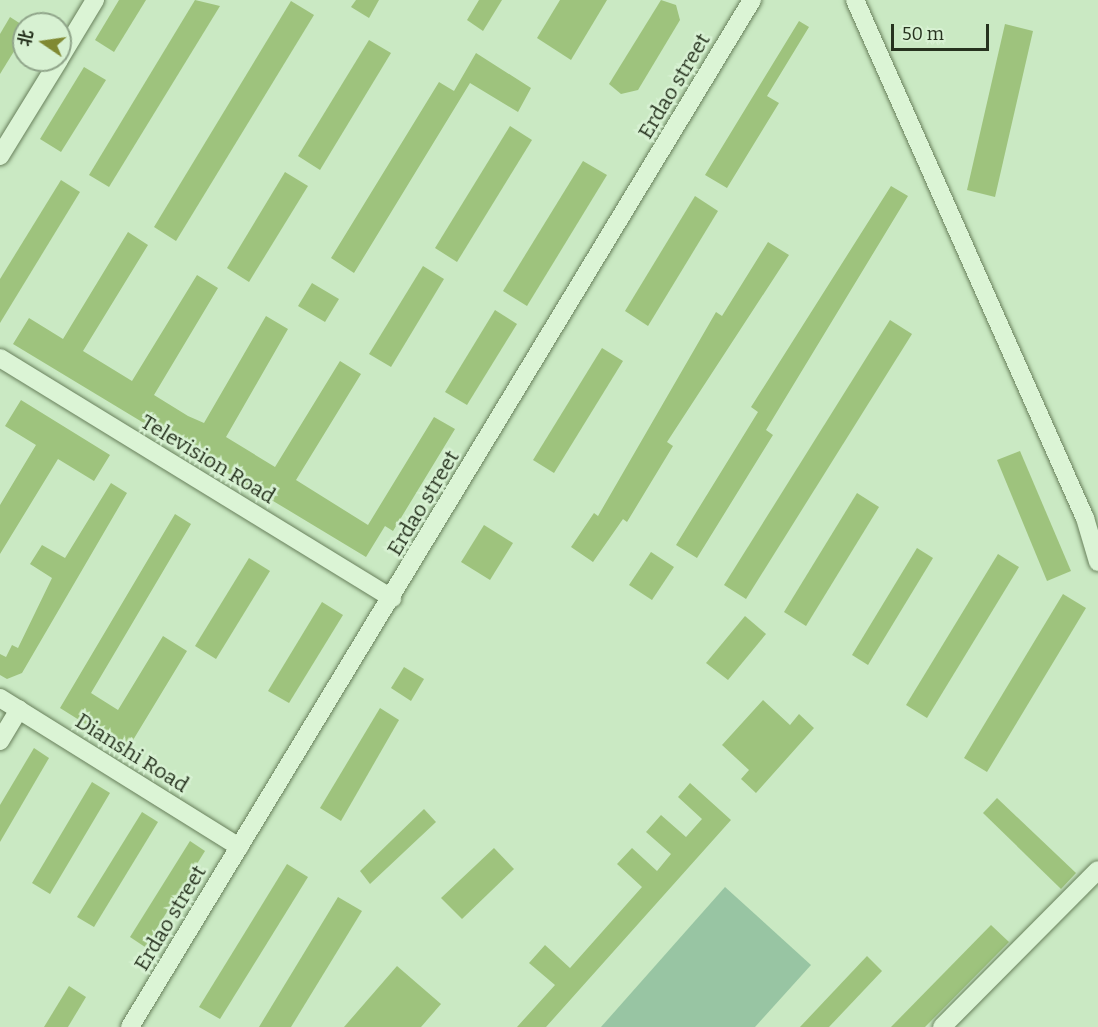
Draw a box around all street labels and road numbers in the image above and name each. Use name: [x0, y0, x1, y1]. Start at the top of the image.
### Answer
street label: Erdao street: [633, 29, 715, 143]
street label: Television Road: [136, 409, 280, 509]
street label: Erdao street: [382, 446, 464, 560]
street label: Dianshi Road: [71, 708, 193, 798]
street label: Erdao street: [129, 861, 211, 975]

